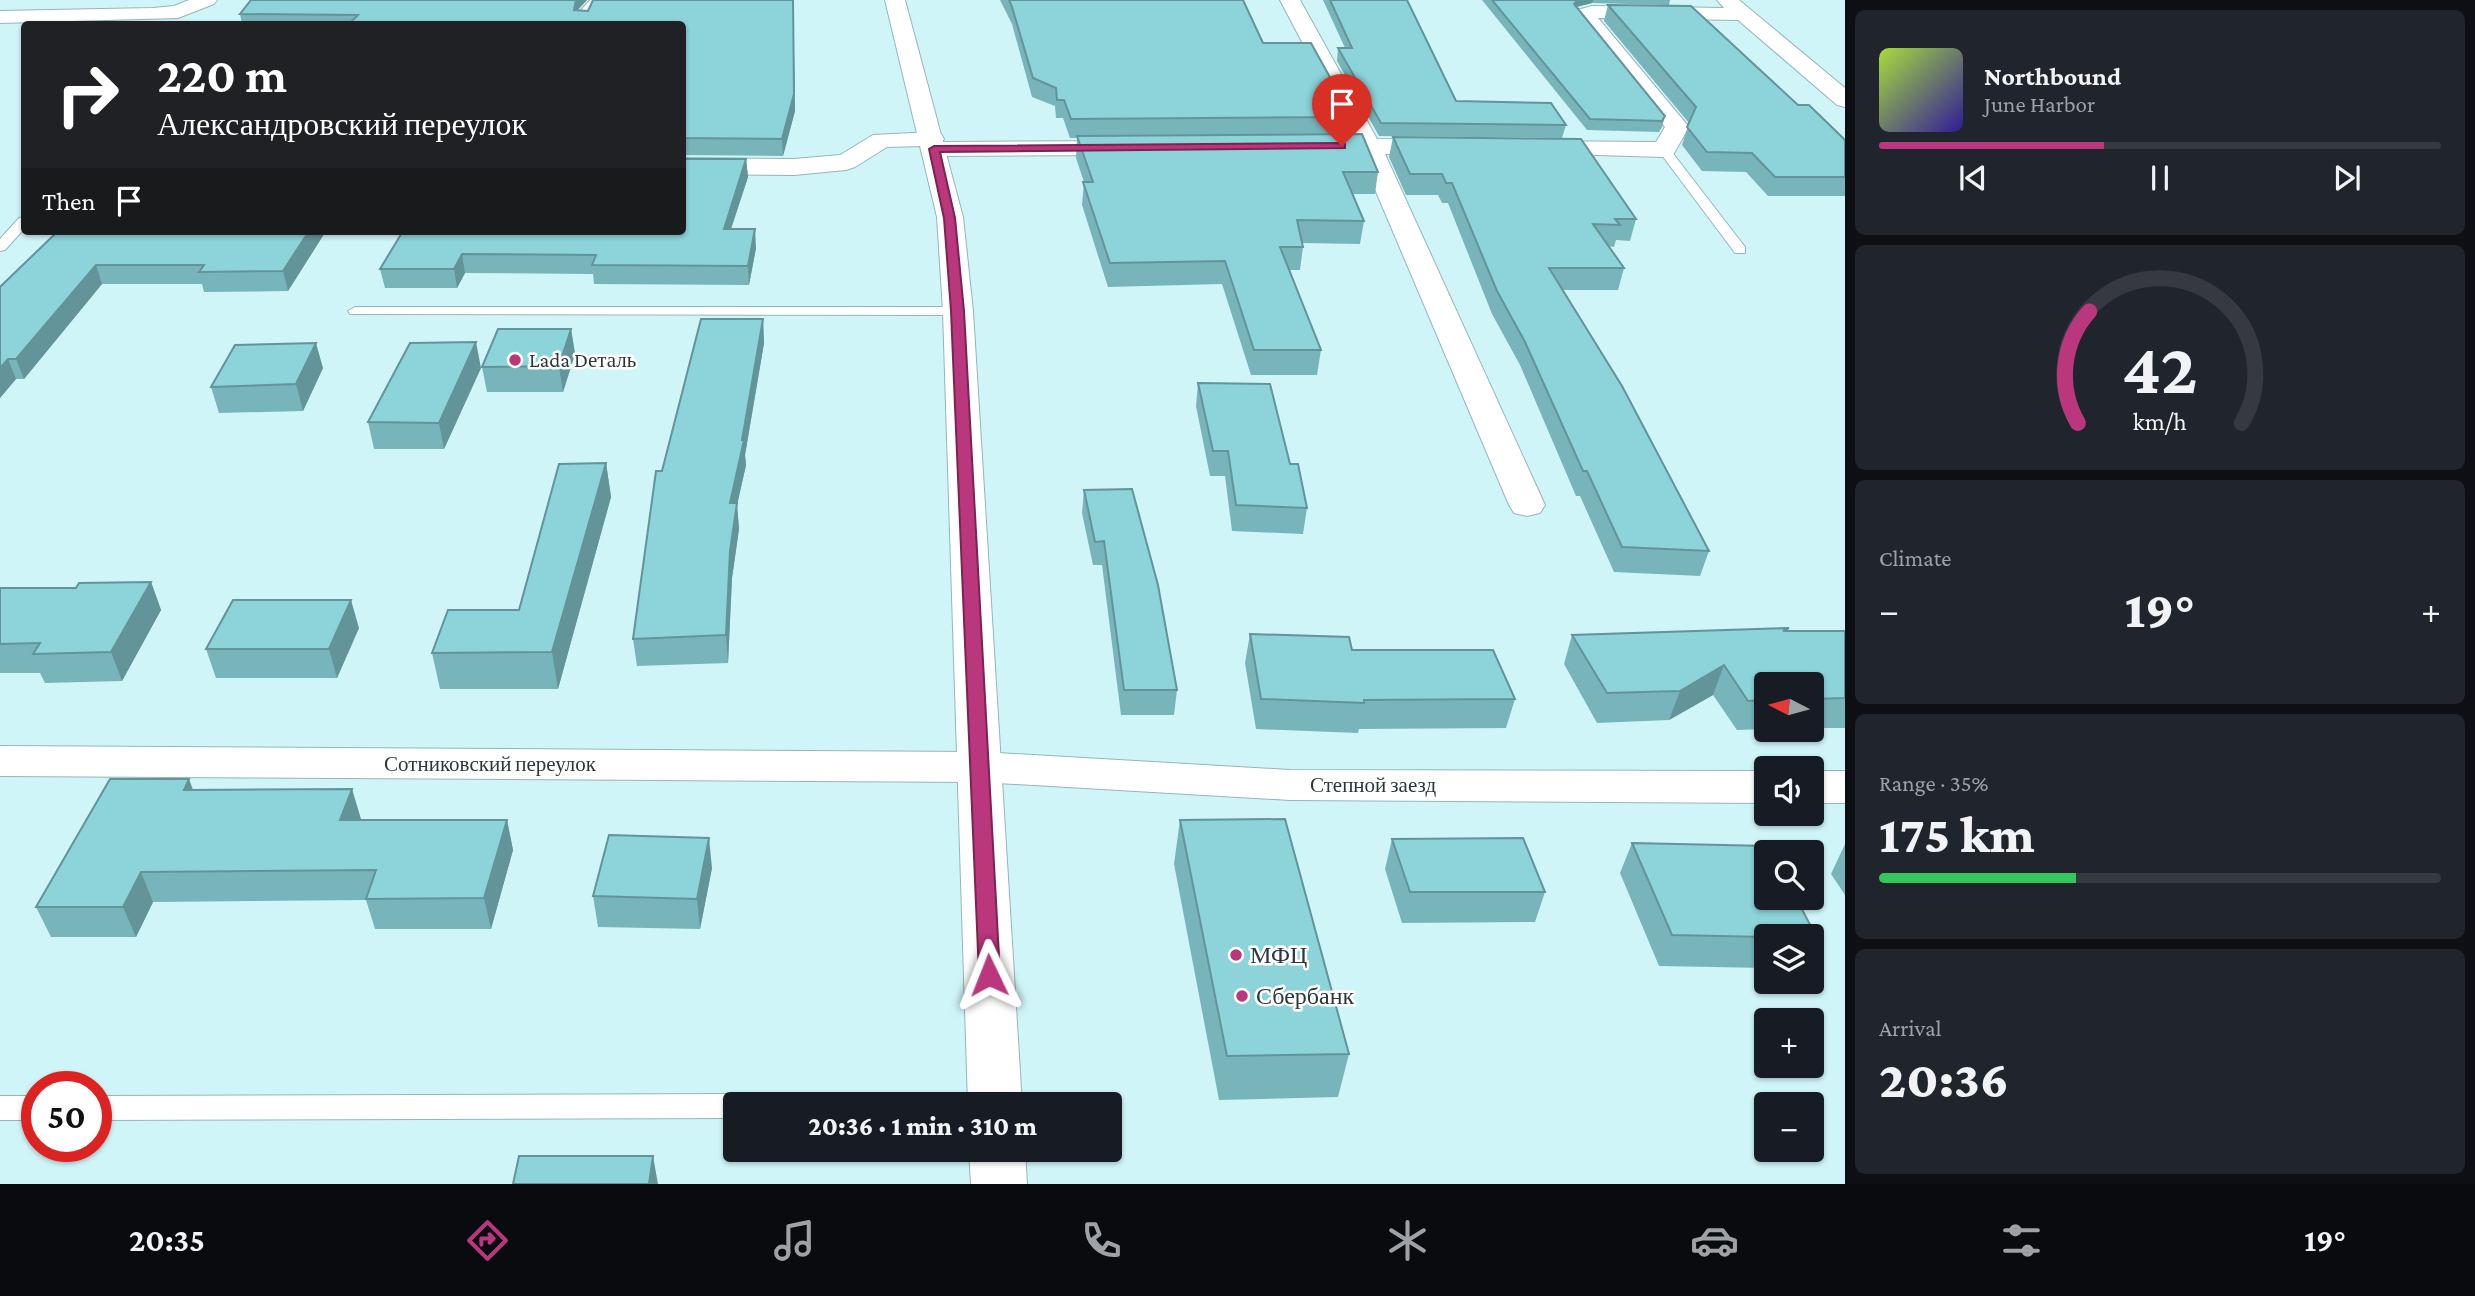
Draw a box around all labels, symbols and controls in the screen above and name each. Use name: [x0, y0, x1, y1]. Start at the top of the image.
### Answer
text: 220 m: [157, 48, 287, 103]
icon: right: [42, 49, 133, 140]
text: Northbound: [1984, 62, 2121, 91]
pin: [1312, 74, 1372, 146]
icon: arrive: [1323, 85, 1361, 123]
text: June Harbor: [1984, 91, 2095, 117]
text: Александровский переулок: [157, 106, 527, 142]
icon: previous: [1954, 159, 1992, 197]
icon: pause: [2141, 159, 2179, 197]
icon: next: [2328, 159, 2366, 197]
icon: arrive: [110, 182, 148, 220]
text: Then: [42, 187, 96, 216]
text: 42: [2122, 329, 2198, 410]
place label: Lada Dеталь: [529, 348, 636, 372]
marker: Lada Dеталь: [507, 352, 523, 368]
text: km/h: [2133, 408, 2187, 435]
text: Climate: [1879, 545, 1951, 571]
text: 19°: [2125, 580, 2195, 638]
text: −: [1879, 589, 1899, 631]
text: +: [2421, 589, 2441, 631]
north arrow: [1754, 672, 1824, 742]
map controls: [1754, 672, 1824, 1162]
street label: Сотниковский переулок: [384, 752, 597, 776]
button: sound: [1754, 756, 1824, 826]
text: Range · 35%: [1879, 770, 1988, 796]
street label: Степной заезд: [1310, 773, 1436, 797]
text: 175 km: [1879, 805, 2035, 863]
button: search: [1754, 840, 1824, 910]
button: layers: [1754, 924, 1824, 994]
position arrow: [952, 938, 1026, 1012]
place label: МФЦ: [1250, 941, 1307, 968]
marker: МФЦ: [1228, 947, 1244, 963]
place label: Сбербанк: [1256, 982, 1355, 1009]
marker: Сбербанк: [1234, 988, 1250, 1004]
button: +: [1754, 1008, 1824, 1078]
text: Arrival: [1879, 1015, 1942, 1041]
text: 20:36: [1879, 1050, 2009, 1108]
speed limit sign: 50: [21, 1071, 112, 1162]
button: −: [1754, 1092, 1824, 1162]
text: 20:36 · 1 min · 310 m: [808, 1112, 1037, 1141]
icon: directions: [463, 1216, 512, 1265]
icon: music: [770, 1216, 819, 1265]
icon: phone: [1077, 1216, 1126, 1265]
icon: climate: [1383, 1216, 1432, 1265]
icon: car: [1690, 1216, 1739, 1265]
icon: filters: [1997, 1216, 2046, 1265]
text: 20:35: [129, 1222, 205, 1258]
text: 19°: [2304, 1222, 2346, 1258]

